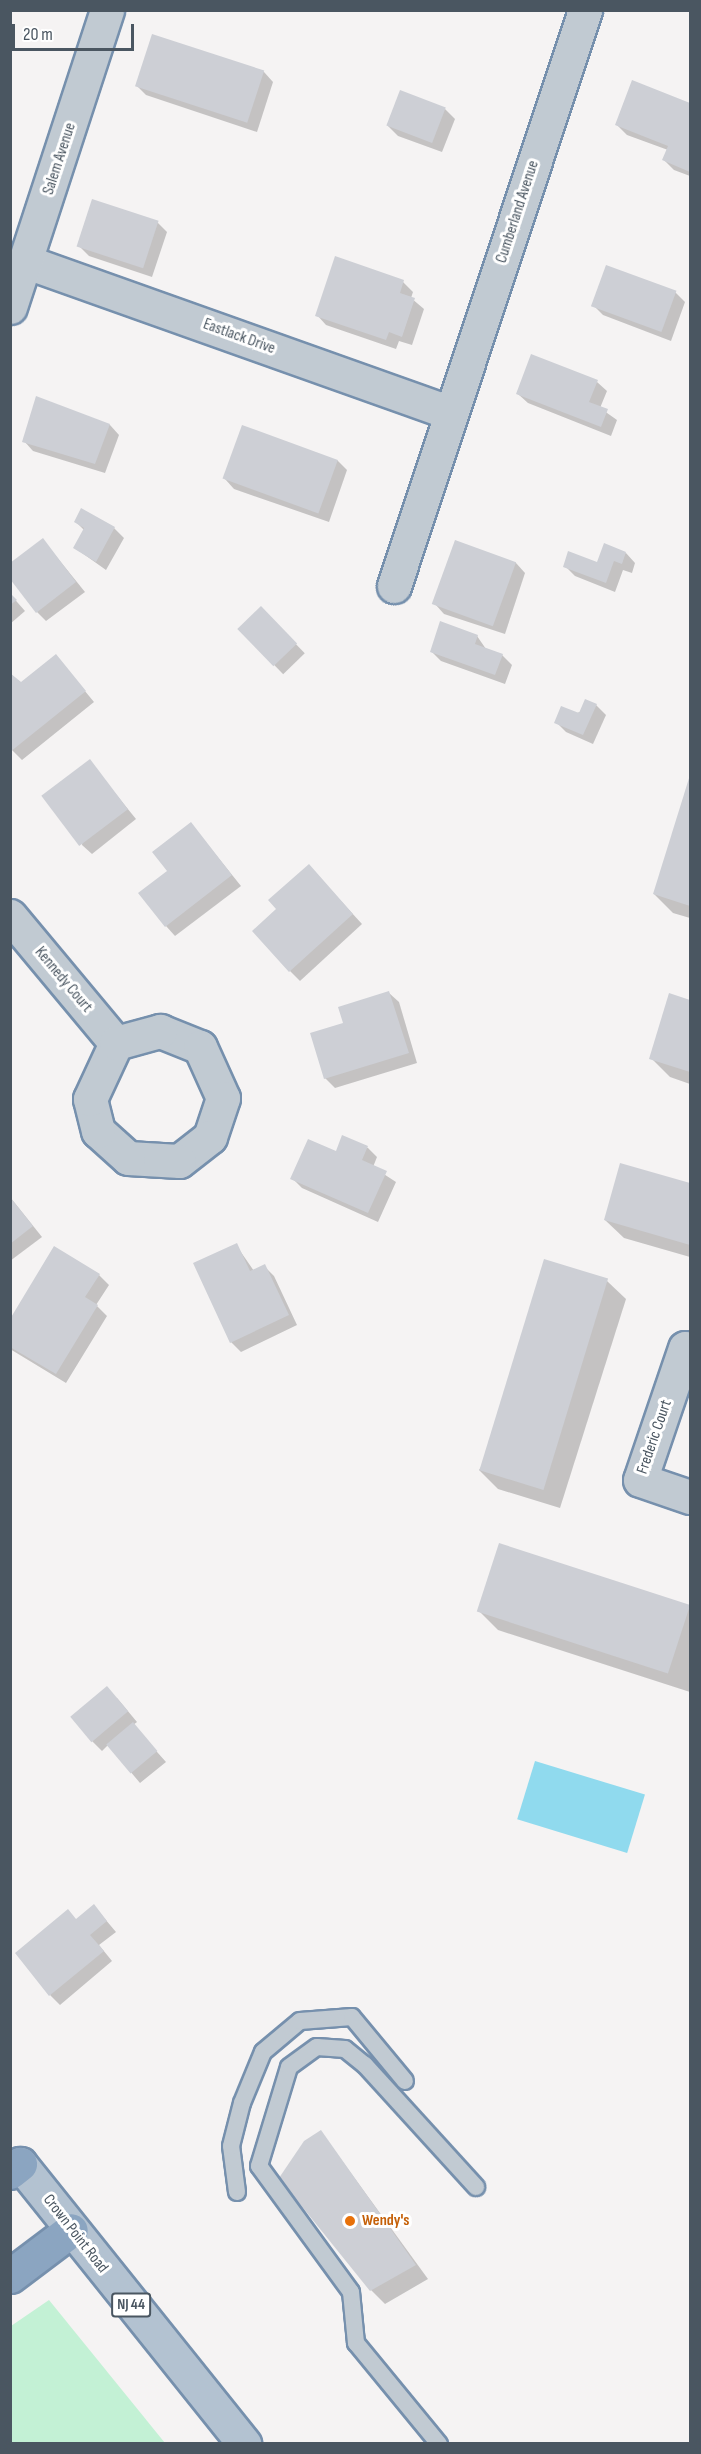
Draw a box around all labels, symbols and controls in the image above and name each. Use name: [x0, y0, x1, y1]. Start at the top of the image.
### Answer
scale bar: [15, 12, 136, 50]
text: 20 m: [23, 24, 53, 45]
street label: Salem Avenue: [39, 121, 81, 197]
street label: Cumberland Avenue: [492, 158, 544, 266]
street label: Eastlack Drive: [200, 315, 278, 359]
street label: Kennedy Court: [30, 943, 96, 1017]
street label: Frederic Court: [633, 1397, 677, 1477]
street label: Crown Point Road: [38, 2191, 112, 2277]
place label: Wendy's: [362, 2211, 409, 2231]
marker: Wendy's: [343, 2214, 357, 2228]
road number: NJ 44: [110, 2293, 152, 2317]

